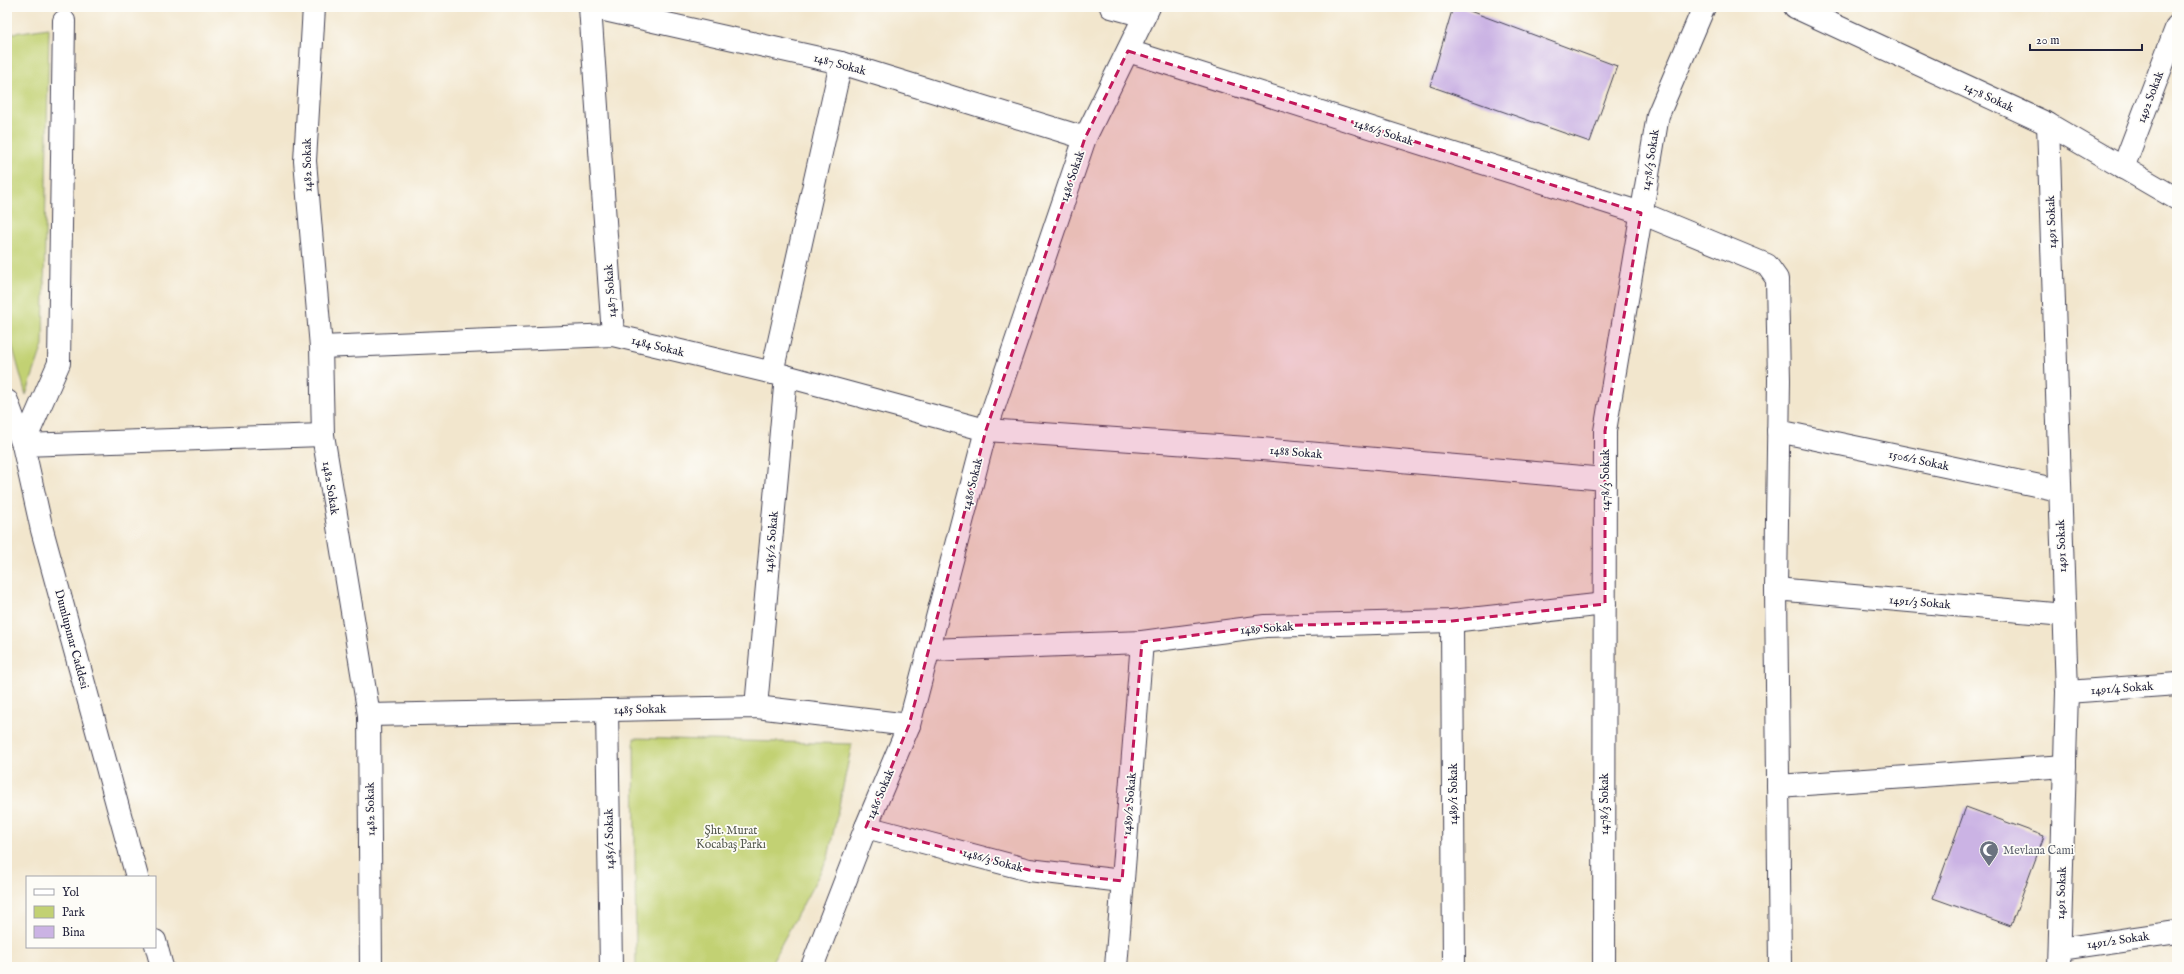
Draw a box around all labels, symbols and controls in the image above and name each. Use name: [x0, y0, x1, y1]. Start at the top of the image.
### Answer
scale bar: [2030, 26, 2142, 52]
text: 20 m: [2036, 33, 2059, 48]
street label: 1487 Sokak: [812, 50, 868, 79]
street label: 1492 Sokak: [2134, 69, 2167, 125]
street label: 1478 Sokak: [1961, 79, 2017, 116]
street label: 1486/3 Sokak: [1352, 116, 1416, 149]
street label: 1478/3 Sokak: [1638, 128, 1663, 192]
street label: 1482 Sokak: [300, 137, 315, 192]
street label: 1486 Sokak: [1057, 148, 1088, 204]
street label: 1491 Sokak: [2043, 195, 2060, 249]
street label: 1487 Sokak: [601, 263, 620, 318]
street label: 1484 Sokak: [630, 333, 687, 360]
street label: 1488 Sokak: [1269, 443, 1324, 462]
street label: 1506/1 Sokak: [1887, 447, 1951, 474]
street label: 1478/3 Sokak: [1598, 448, 1613, 511]
street label: 1486 Sokak: [959, 456, 986, 512]
street label: 1482 Sokak: [319, 460, 342, 516]
street label: 1485/2 Sokak: [761, 510, 782, 574]
street label: 1491 Sokak: [2053, 519, 2070, 573]
street label: Dumlupınar Caddesi: [50, 588, 92, 691]
street label: 1491/3 Sokak: [1889, 592, 1952, 613]
street label: 1489 Sokak: [1240, 619, 1295, 638]
street label: 1491/4 Sokak: [2090, 679, 2154, 698]
street label: 1485 Sokak: [614, 702, 667, 717]
street label: 1489/1 Sokak: [1446, 762, 1461, 825]
street label: 1486 Sokak: [863, 766, 898, 822]
street label: 1489/2 Sokak: [1119, 771, 1140, 836]
street label: 1478/3 Sokak: [1597, 772, 1612, 835]
street label: 1482 Sokak: [363, 781, 378, 836]
street label: 1485/1 Sokak: [601, 808, 618, 870]
park label: Şht. Murat Kocabaş Parkı: [696, 823, 766, 852]
mosque icon: Mevlana Cami: [1978, 839, 2000, 867]
place label: Mevlana Cami: [2003, 843, 2074, 858]
street label: 1486/3 Sokak: [961, 845, 1025, 876]
street label: 1491 Sokak: [2053, 866, 2070, 920]
legend: [26, 876, 156, 948]
text: Yol: [62, 885, 80, 900]
text: Park: [62, 905, 85, 920]
text: Bina: [62, 925, 86, 940]
street label: 1491/2 Sokak: [2086, 929, 2151, 952]

